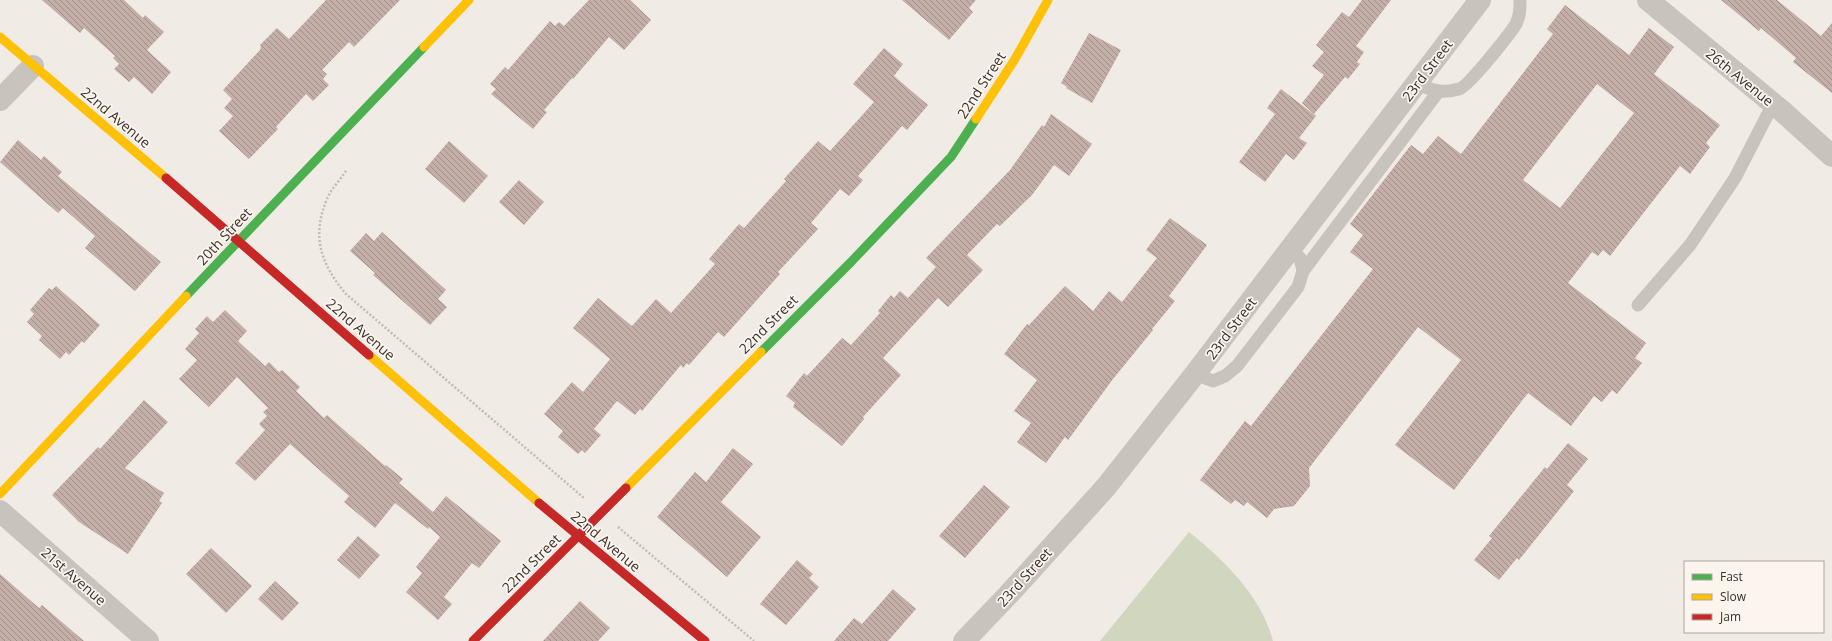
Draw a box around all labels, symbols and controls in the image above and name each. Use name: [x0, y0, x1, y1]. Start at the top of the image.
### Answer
street label: 23rd Street: [1397, 35, 1457, 105]
street label: 26th Avenue: [1702, 44, 1778, 110]
street label: 22nd Street: [952, 48, 1010, 122]
street label: 22nd Avenue: [77, 82, 155, 152]
street label: 20th Street: [192, 203, 256, 269]
street label: 22nd Street: [734, 290, 802, 358]
street label: 23rd Street: [1201, 293, 1261, 363]
street label: 22nd Avenue: [322, 294, 400, 364]
street label: 22nd Avenue: [567, 506, 645, 576]
street label: 22nd Street: [497, 529, 565, 597]
street label: 21st Avenue: [38, 543, 111, 610]
street label: 23rd Street: [993, 544, 1055, 610]
legend: [1684, 561, 1824, 633]
text: Fast: [1720, 568, 1743, 585]
text: Slow: [1720, 588, 1747, 605]
text: Jam: [1719, 608, 1741, 625]

